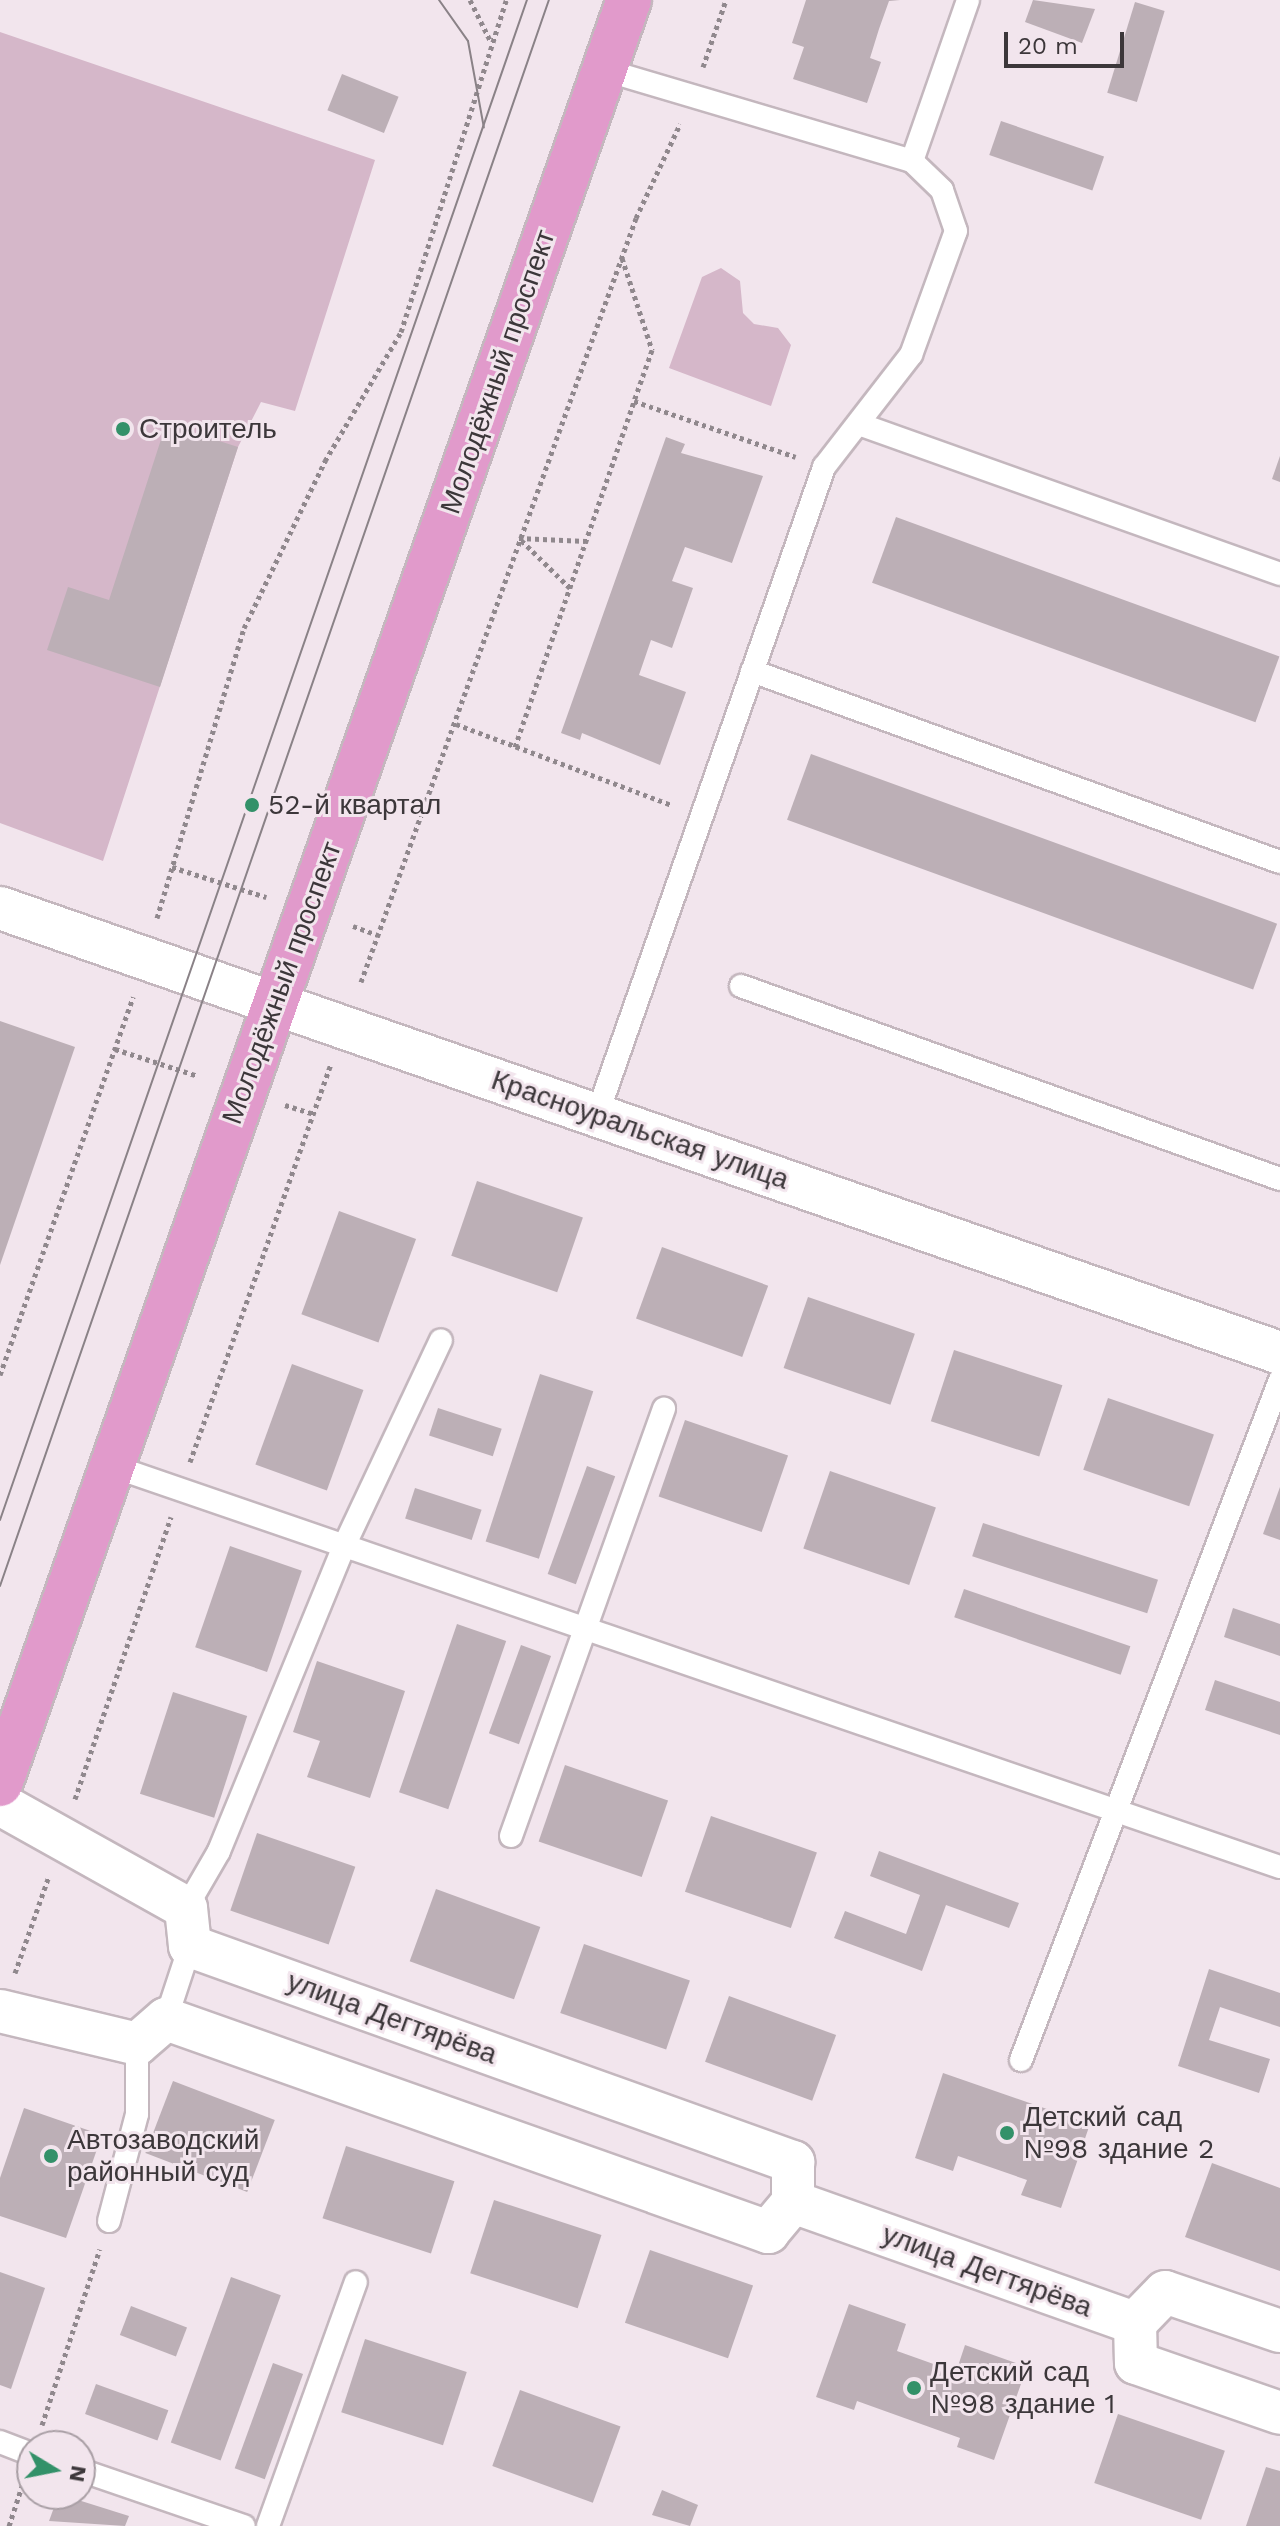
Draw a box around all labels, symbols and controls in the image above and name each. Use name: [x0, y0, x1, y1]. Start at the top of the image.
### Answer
scale bar: [1008, 16, 1128, 66]
text: 20 m: [1018, 32, 1078, 60]
street label: Молодёжный проспект: [434, 226, 562, 518]
place label: Строитель: [139, 412, 277, 446]
marker: Строитель: [114, 420, 132, 438]
place label: 52-й квартал: [268, 788, 441, 822]
marker: 52-й квартал: [243, 796, 261, 814]
street label: Молодёжный проспект: [215, 837, 349, 1129]
street label: Красноуральская улица: [487, 1063, 793, 1197]
street label: улица Дегтярёва: [283, 1964, 501, 2072]
place label: Детский сад №98 здание 2: [1023, 2100, 1214, 2166]
place label: Автозаводский районный суд: [67, 2123, 260, 2189]
marker: Детский сад №98 здание 2: [998, 2124, 1016, 2142]
marker: Автозаводский районный суд: [42, 2147, 60, 2165]
street label: улица Дегтярёва: [878, 2217, 1096, 2325]
place label: Детский сад №98 здание 1: [930, 2355, 1116, 2421]
marker: Детский сад №98 здание 1: [905, 2379, 923, 2397]
north arrow: [16, 2430, 96, 2510]
text: N: [64, 2464, 92, 2484]

